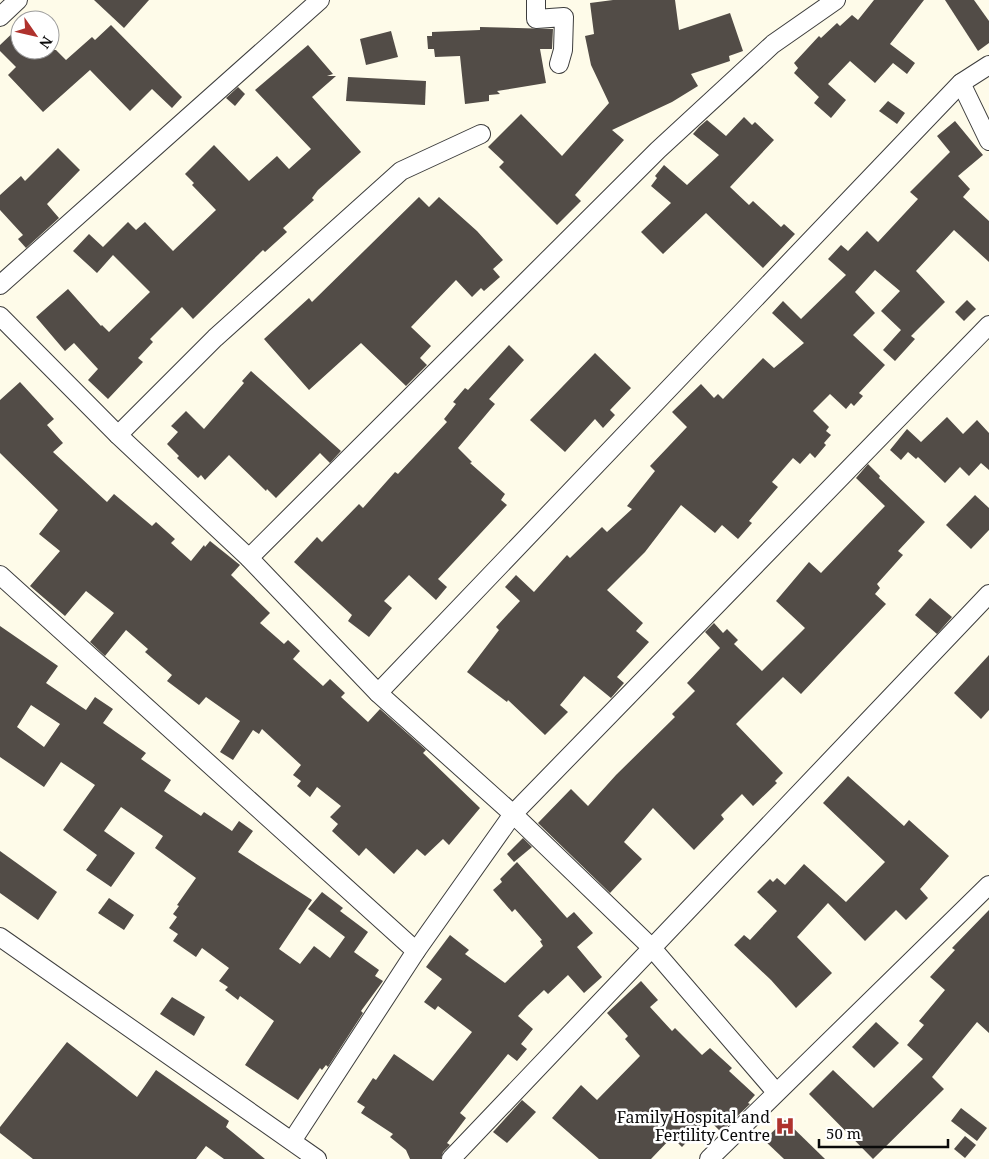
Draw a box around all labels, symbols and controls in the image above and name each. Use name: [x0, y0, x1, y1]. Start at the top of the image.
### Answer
north arrow: [10, 10, 60, 60]
text: N: [35, 33, 57, 52]
place label: Family Hospital and Fertility Centre: [617, 1106, 770, 1146]
hospital icon: Family Hospital and Fertility Centre: [774, 1115, 796, 1137]
scale bar: [819, 1116, 948, 1148]
text: 50 m: [826, 1123, 861, 1143]

